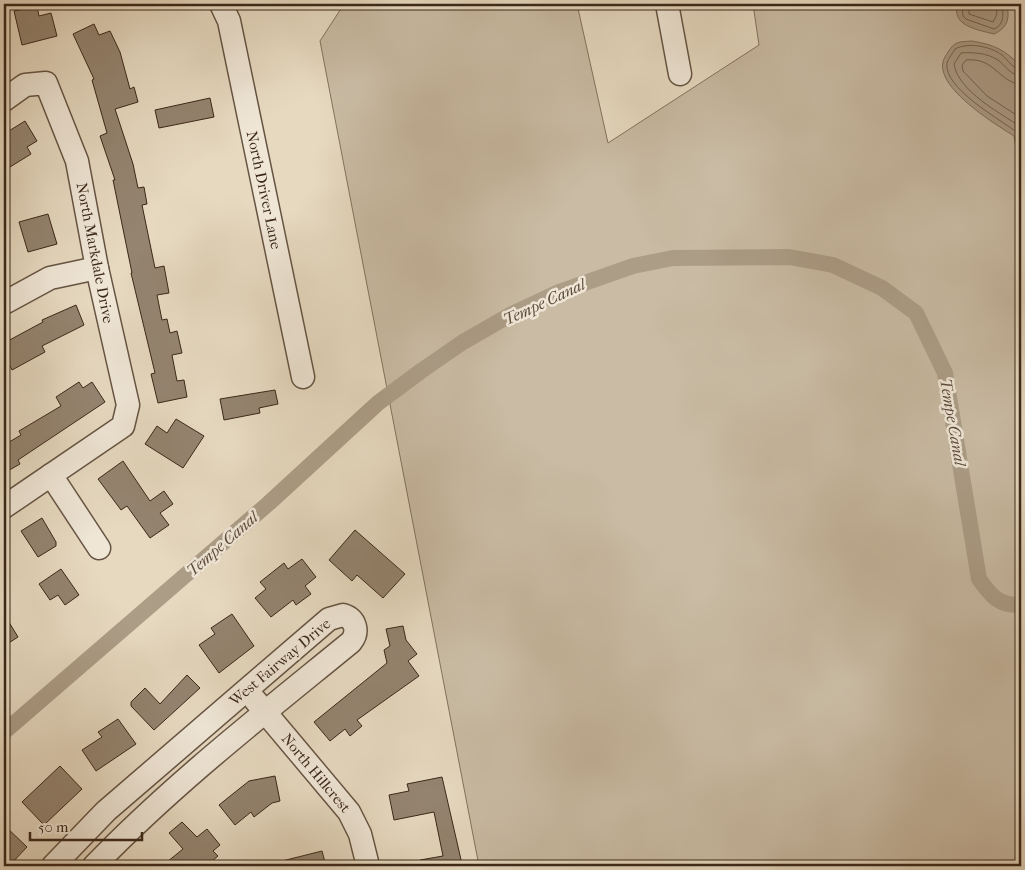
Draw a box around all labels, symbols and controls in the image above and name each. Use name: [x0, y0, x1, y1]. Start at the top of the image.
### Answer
street label: North Driver Lane: [243, 129, 285, 251]
street label: North Markdale Drive: [73, 181, 118, 325]
water label: Tempe Canal: [500, 274, 590, 329]
water label: Tempe Canal: [936, 377, 970, 469]
water label: Tempe Canal: [183, 507, 263, 580]
street label: West Fairway Drive: [225, 614, 335, 710]
street label: North Hillcrest: [278, 730, 355, 817]
scale bar: [30, 810, 142, 842]
text: 50 m: [38, 818, 69, 836]

